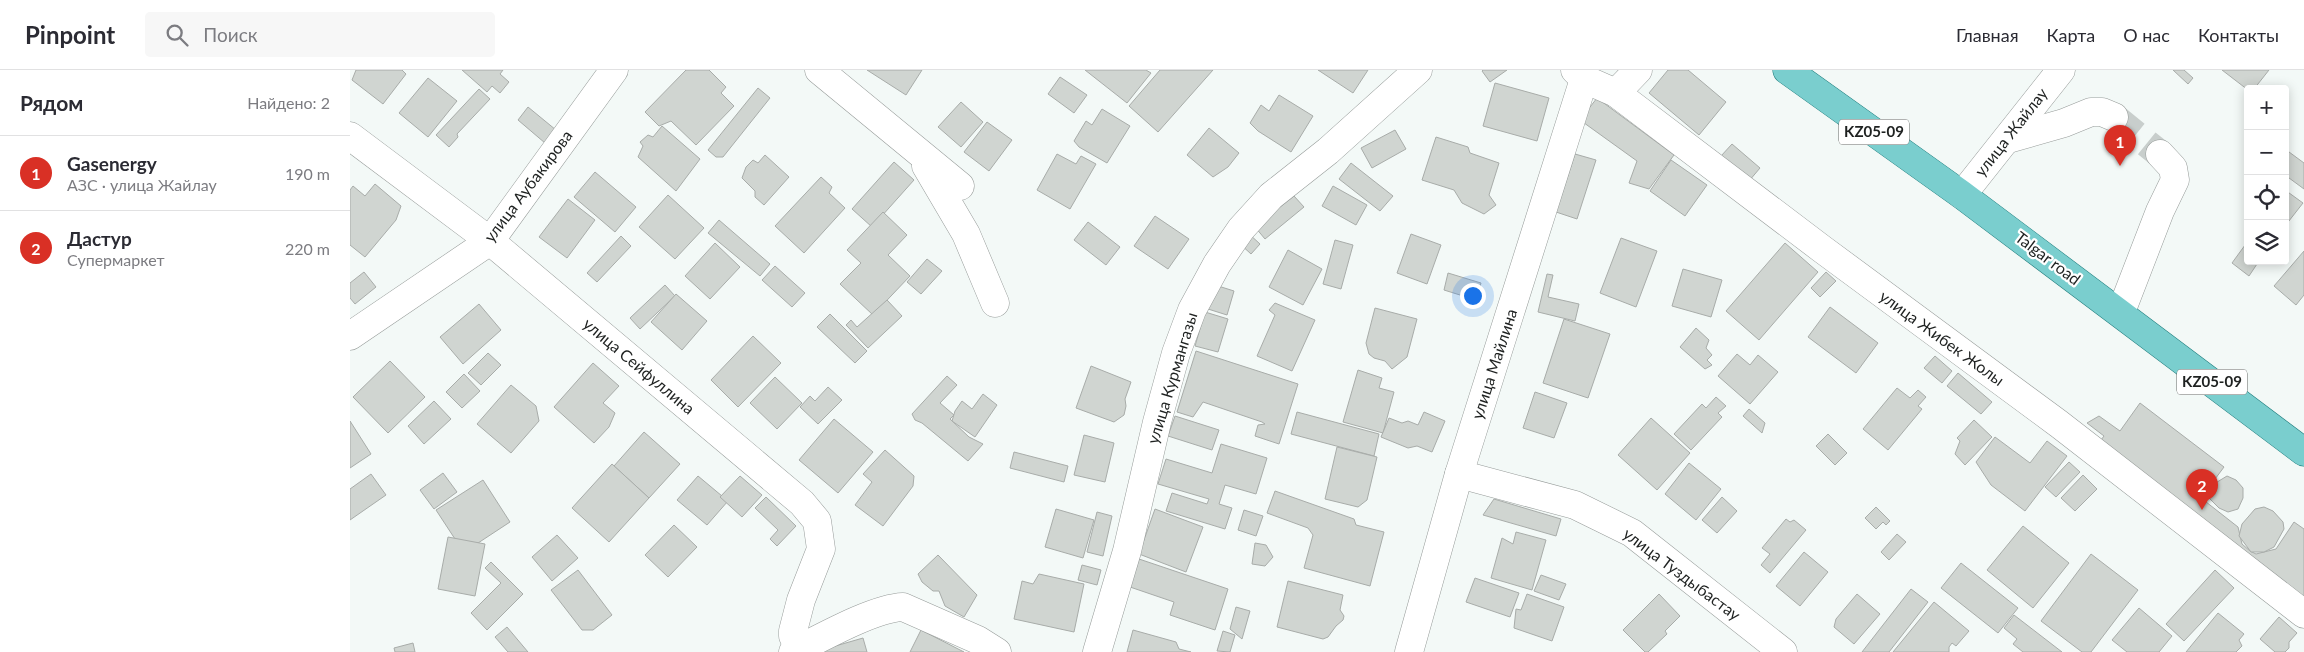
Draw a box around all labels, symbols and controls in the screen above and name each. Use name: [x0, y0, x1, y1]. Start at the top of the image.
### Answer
search box: [145, 12, 495, 57]
text: Pinpoint: [25, 20, 115, 49]
icon: search: [163, 21, 191, 49]
text: Поиск: [203, 23, 258, 46]
text: Главная: [1956, 24, 2019, 46]
text: Карта: [2047, 24, 2095, 46]
text: О нас: [2123, 24, 2170, 46]
text: Контакты: [2198, 24, 2279, 46]
street label: улица Жайлау: [1970, 83, 2051, 180]
map controls: [2244, 85, 2289, 265]
button: +: [2244, 85, 2289, 130]
text: Рядом: [20, 90, 83, 115]
text: Найдено: 2: [247, 93, 330, 112]
road number: KZ05-09: [1839, 120, 1909, 144]
pin: 1: [2104, 125, 2136, 166]
street label: улица Аубакирова: [479, 126, 576, 245]
button: −: [2244, 130, 2289, 175]
text: Gasenergy: [67, 152, 157, 175]
text: 1: [31, 164, 41, 183]
text: 190 m: [285, 164, 330, 183]
text: АЗС · улица Жайлау: [67, 175, 217, 194]
button: locate: [2244, 175, 2289, 220]
button: layers: [2244, 220, 2289, 265]
text: Дастур: [67, 227, 132, 250]
street label: Talgar road: [2012, 227, 2085, 288]
text: 2: [31, 239, 41, 258]
text: 220 m: [285, 239, 330, 258]
text: Супермаркет: [67, 250, 165, 269]
your location: [1460, 283, 1486, 309]
street label: улица Жибек Жолы: [1876, 286, 2008, 389]
street label: улица Майлина: [1467, 306, 1520, 422]
street label: улица Курмангазы: [1143, 310, 1201, 446]
street label: улица Сейфуллина: [580, 314, 699, 418]
road number: KZ05-09: [2177, 370, 2247, 394]
pin: 2: [2186, 469, 2218, 510]
street label: улица Туздыбастау: [1620, 523, 1745, 624]

